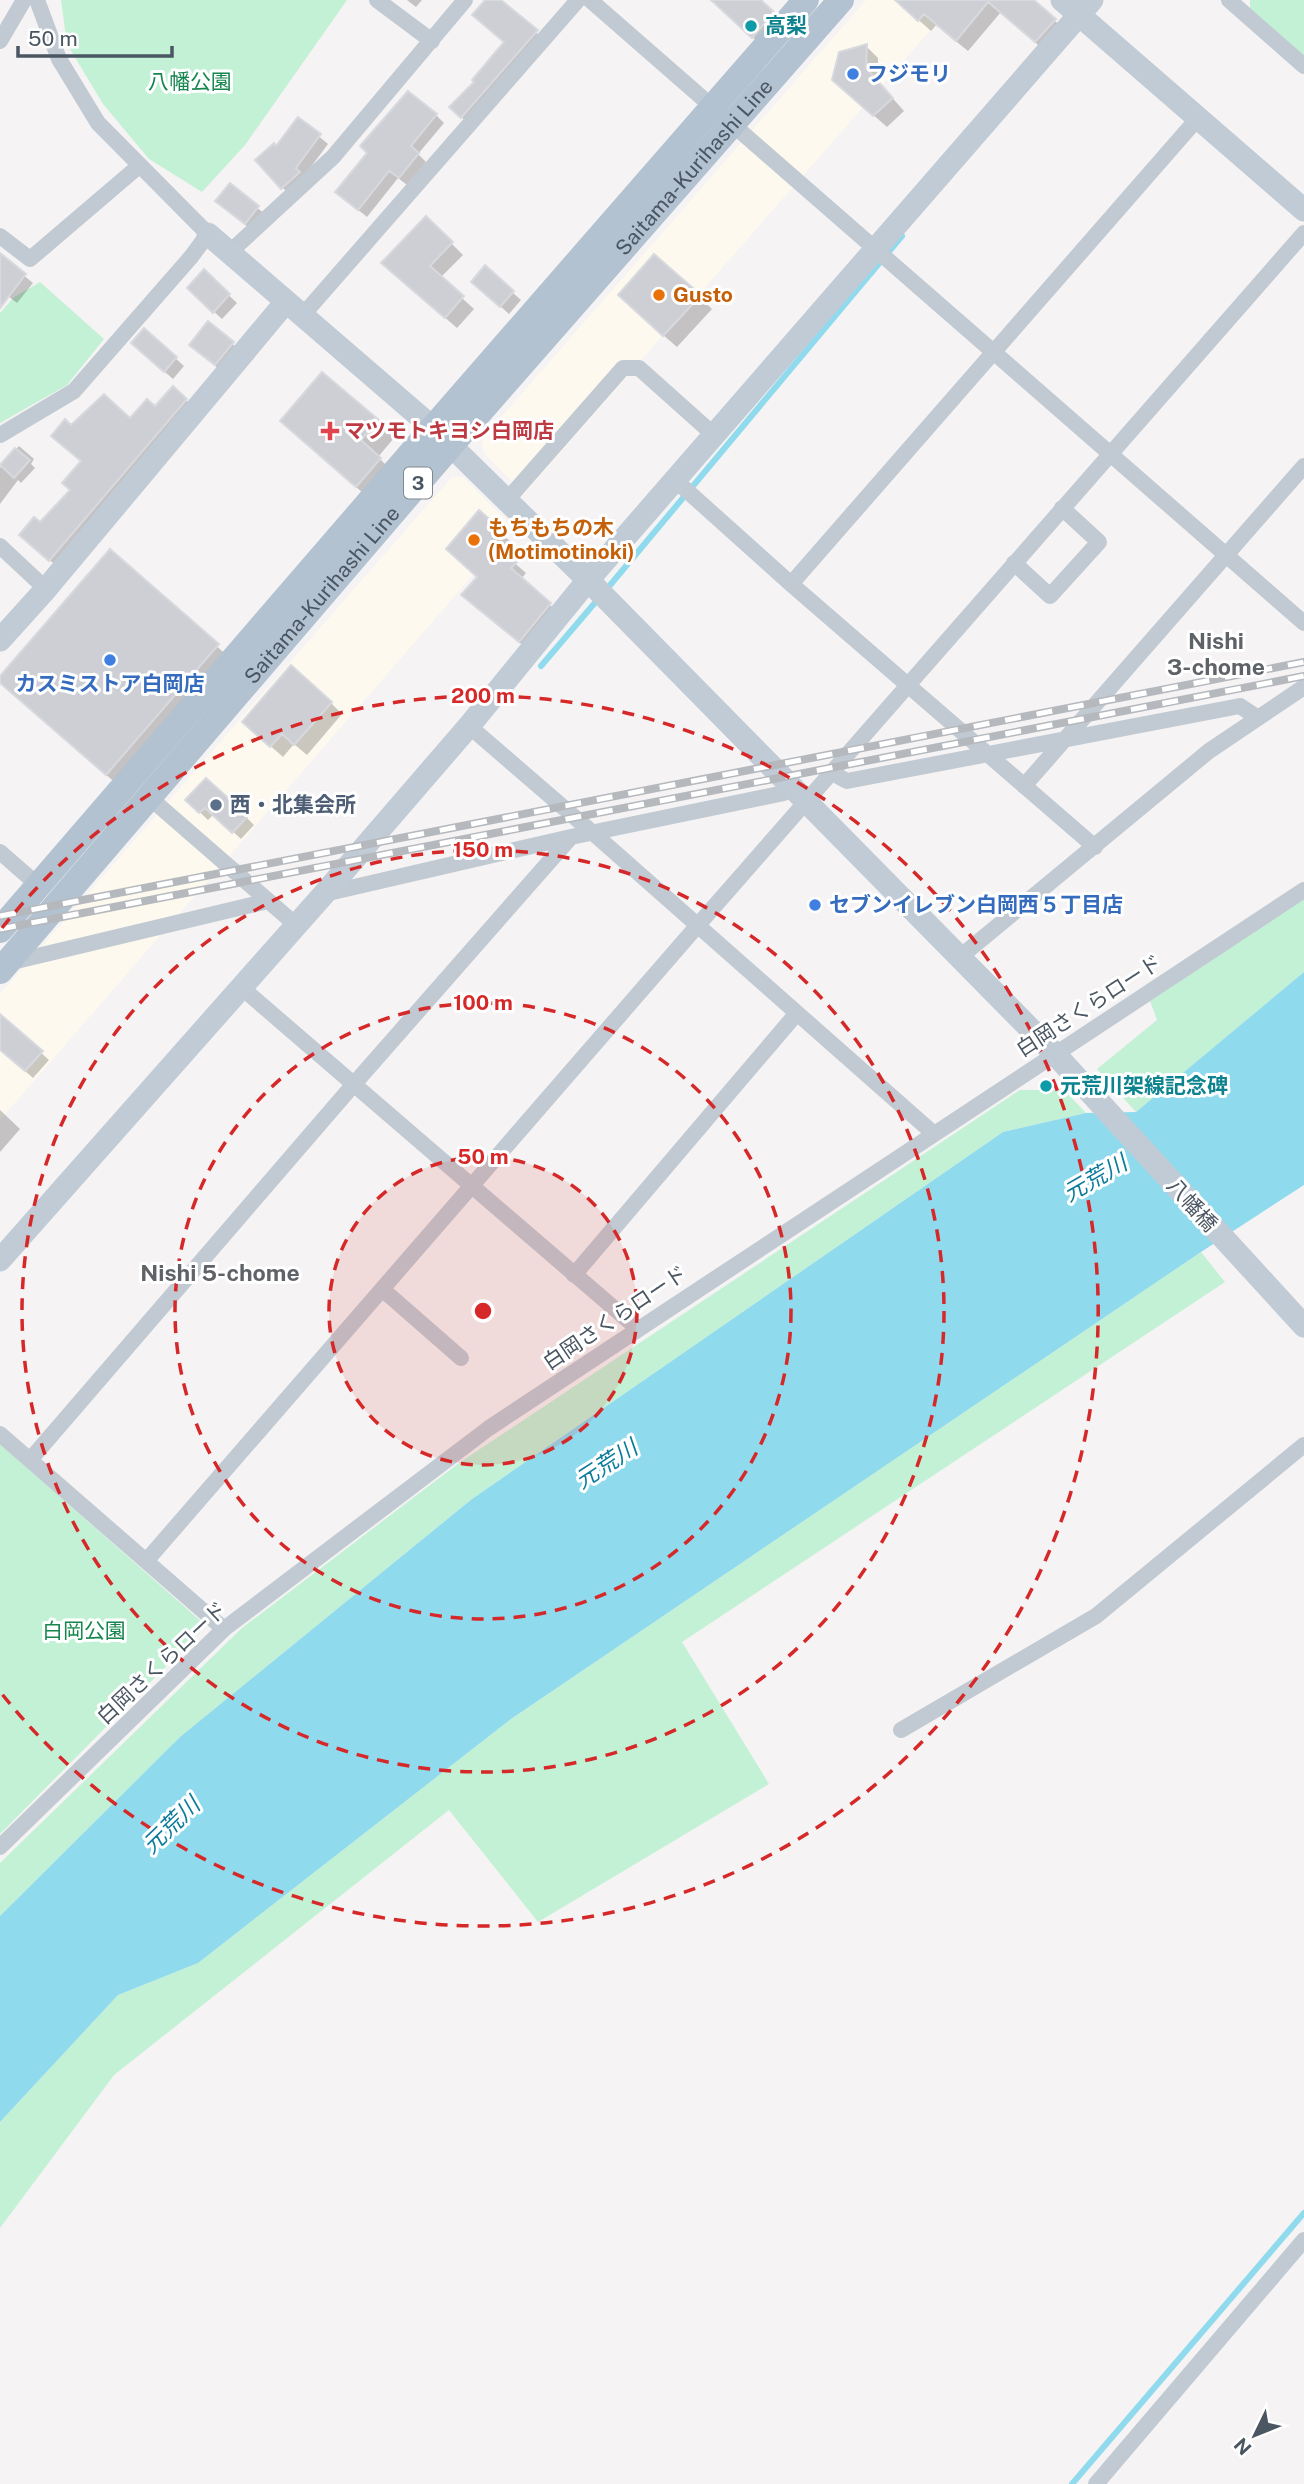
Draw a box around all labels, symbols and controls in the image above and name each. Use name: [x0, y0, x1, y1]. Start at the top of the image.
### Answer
place label: 高梨: [765, 13, 807, 38]
scale bar: [18, 14, 172, 58]
marker: 高梨: [743, 18, 759, 34]
text: 50 m: [28, 26, 78, 51]
place label: フジモリ: [867, 61, 951, 86]
marker: フジモリ: [845, 66, 861, 82]
park label: 八幡公園: [148, 69, 232, 94]
street label: Saitama-Kurihashi Line: [610, 74, 778, 260]
place label: Gusto: [673, 282, 733, 307]
marker: Gusto: [651, 287, 667, 303]
place label: マツモトキヨシ白岡店: [344, 418, 554, 443]
marker: マツモトキヨシ白岡店: [322, 423, 338, 439]
road number: 3: [404, 468, 432, 498]
street label: Saitama-Kurihashi Line: [239, 501, 405, 689]
place label: もちもちの木 (Motimotinoki): [488, 515, 635, 564]
marker: もちもちの木 (Motimotinoki): [466, 532, 482, 548]
district label: Nishi 3-chome: [1167, 627, 1265, 680]
marker: カスミストア白岡店: [102, 652, 118, 668]
place label: カスミストア白岡店: [16, 671, 205, 696]
text: 200 m: [451, 683, 515, 708]
place label: 西・北集会所: [230, 792, 356, 817]
marker: 西・北集会所: [208, 797, 224, 813]
text: 150 m: [453, 837, 513, 862]
place label: セブンイレブン白岡西５丁目店: [829, 892, 1123, 917]
marker: セブンイレブン白岡西５丁目店: [807, 897, 823, 913]
street label: 白岡さくらロード: [1011, 949, 1166, 1062]
text: 100 m: [453, 990, 513, 1015]
place label: 元荒川架線記念碑: [1060, 1073, 1228, 1098]
marker: 元荒川架線記念碑: [1038, 1078, 1054, 1094]
text: 50 m: [457, 1144, 509, 1169]
water label: 元荒川: [1058, 1147, 1134, 1207]
street label: 八幡橋: [1162, 1173, 1223, 1236]
district label: Nishi 5-chome: [140, 1259, 300, 1286]
street label: 白岡さくらロード: [538, 1260, 691, 1375]
centre of rings: [471, 1299, 495, 1323]
water label: 元荒川: [569, 1432, 645, 1494]
street label: 白岡さくらロード: [92, 1596, 232, 1729]
park label: 白岡公園: [42, 1618, 126, 1643]
water label: 元荒川: [136, 1789, 207, 1858]
north arrow: [1220, 2400, 1290, 2470]
text: N: [1229, 2434, 1256, 2460]

